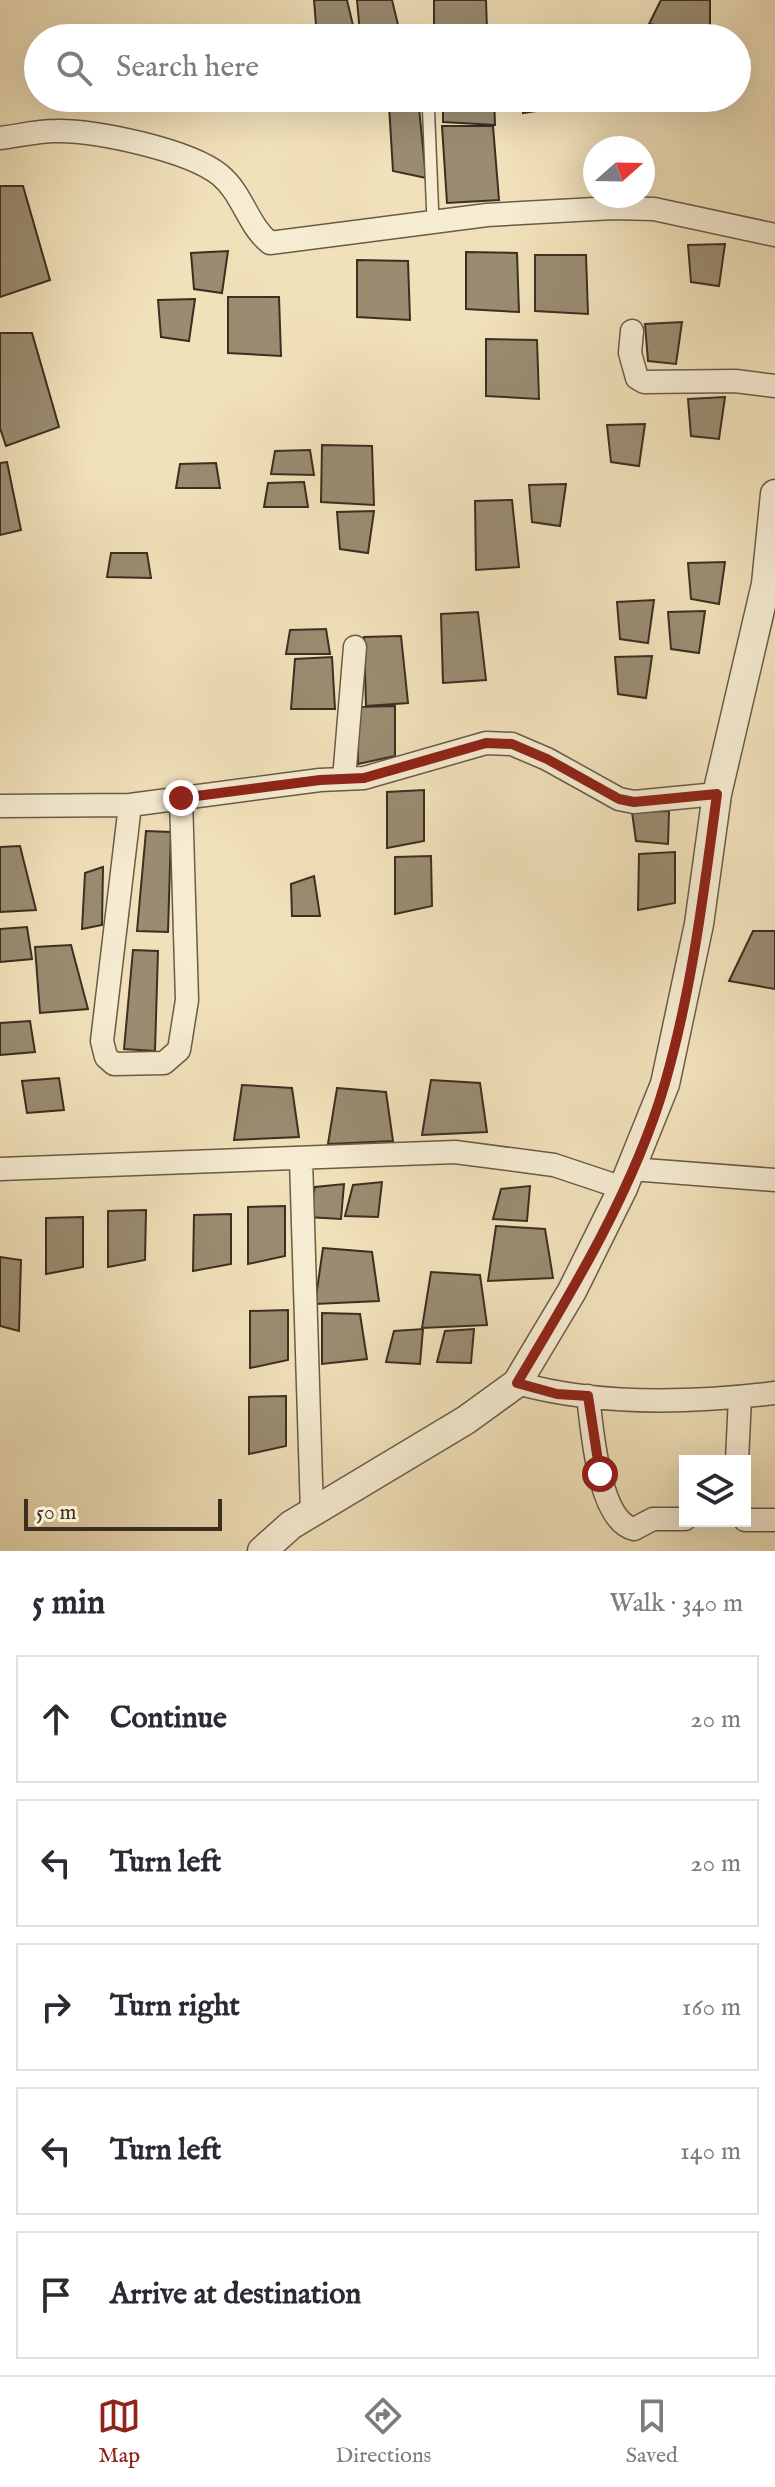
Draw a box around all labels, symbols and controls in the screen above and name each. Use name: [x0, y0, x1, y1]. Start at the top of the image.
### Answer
search box: [24, 24, 751, 112]
icon: search: [52, 46, 96, 90]
text: Search here: [116, 49, 259, 87]
north arrow: [583, 136, 655, 208]
route end: [163, 780, 199, 816]
map controls: [679, 1455, 751, 1527]
button: layers: [679, 1455, 751, 1527]
route start: [582, 1456, 618, 1492]
scale bar: [24, 1495, 222, 1531]
text: 50 m: [36, 1499, 77, 1527]
text: 5 min: [32, 1582, 105, 1625]
text: Walk · 340 m: [609, 1587, 743, 1620]
icon: ahead: [34, 1697, 78, 1741]
text: Continue: [110, 1700, 227, 1738]
text: 20 m: [690, 1703, 741, 1736]
icon: left: [34, 1841, 78, 1885]
text: Turn left: [110, 1844, 221, 1882]
text: 20 m: [690, 1847, 741, 1880]
icon: right: [34, 1985, 78, 2029]
text: Turn right: [110, 1988, 240, 2026]
text: 160 m: [682, 1991, 741, 2024]
icon: left: [34, 2129, 78, 2173]
text: Turn left: [110, 2132, 221, 2170]
text: 140 m: [680, 2135, 741, 2168]
icon: arrive: [34, 2273, 78, 2317]
text: Arrive at destination: [110, 2276, 361, 2314]
tab: Map: [97, 2394, 141, 2470]
tab: Directions: [336, 2394, 431, 2470]
tab: Saved: [626, 2394, 678, 2470]

